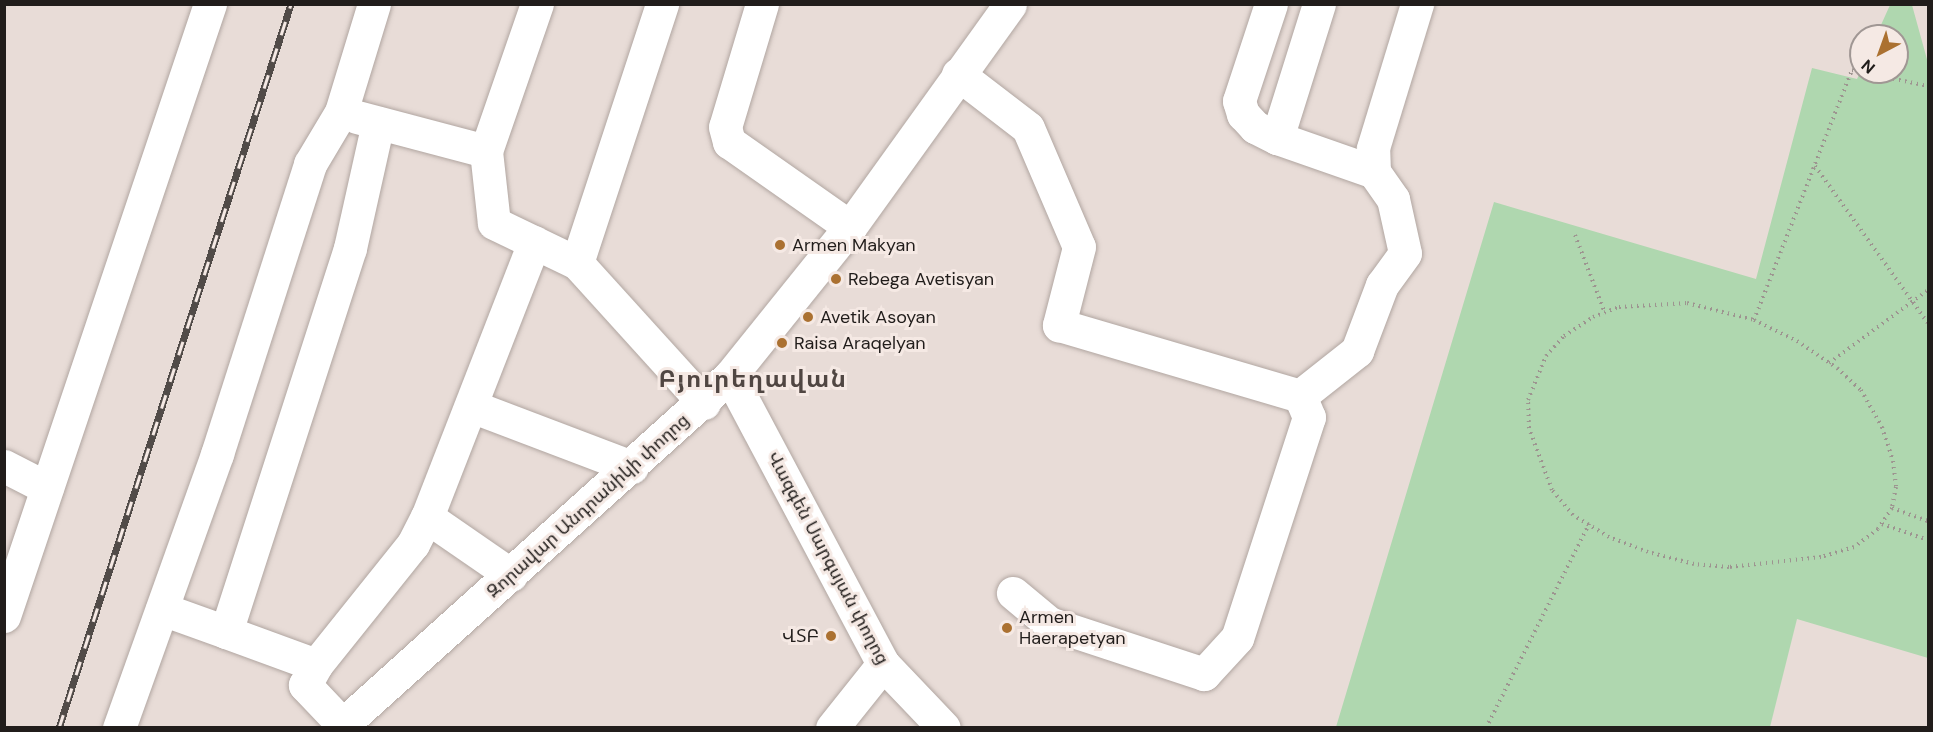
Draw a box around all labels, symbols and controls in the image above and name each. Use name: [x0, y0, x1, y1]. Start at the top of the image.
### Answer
north arrow: [1849, 24, 1909, 84]
text: N: [1857, 55, 1879, 78]
place label: Armen Makyan: [792, 234, 916, 256]
marker: Armen Makyan: [773, 238, 787, 252]
place label: Rebega Avetisyan: [848, 268, 994, 290]
marker: Rebega Avetisyan: [829, 272, 843, 286]
place label: Avetik Asoyan: [820, 306, 936, 328]
marker: Avetik Asoyan: [801, 310, 815, 324]
place label: Raisa Araqelyan: [794, 332, 926, 354]
marker: Raisa Araqelyan: [775, 336, 789, 350]
district label: Բյուրեղավան: [659, 365, 847, 393]
street label: Զորավար Անդրանիկի փողոց: [482, 409, 694, 603]
street label: Վազգեն Սարգսյան փողոց: [763, 448, 893, 668]
place label: Armen Haerapetyan: [1019, 607, 1126, 650]
marker: Armen Haerapetyan: [1000, 621, 1014, 635]
place label: ՎՏԲ: [782, 625, 819, 647]
marker: ՎՏԲ: [824, 629, 838, 643]

